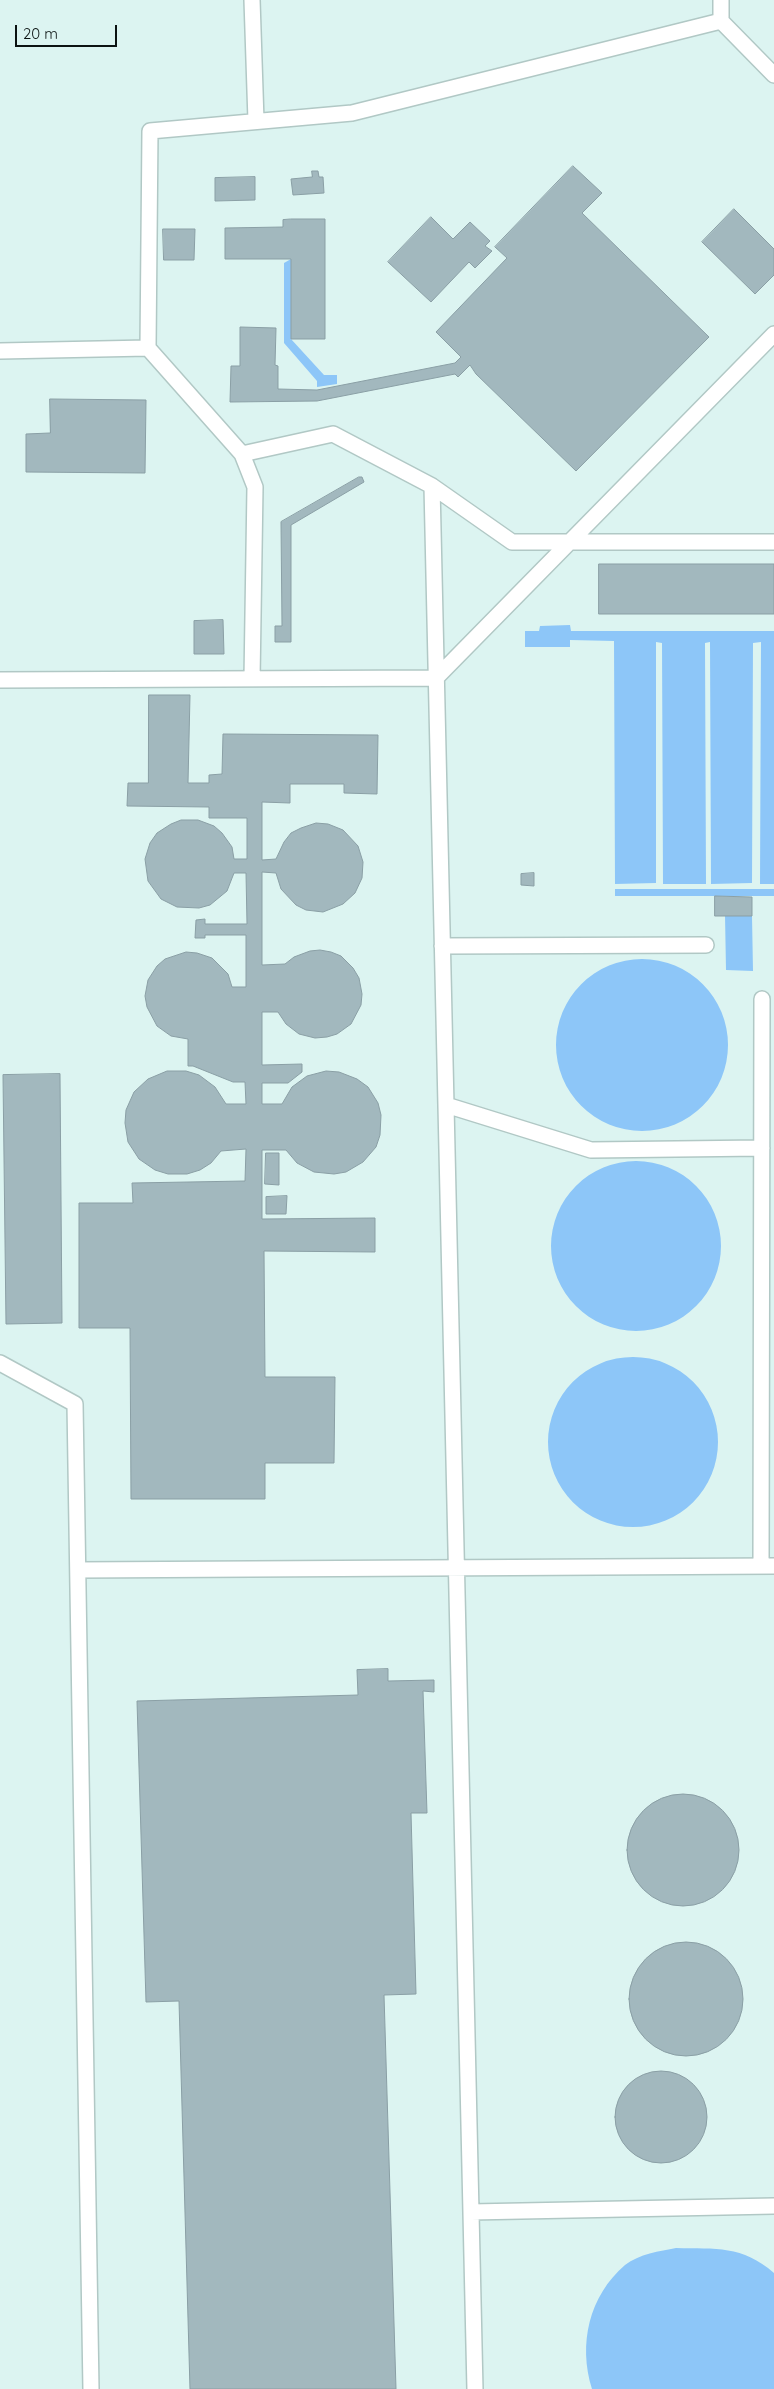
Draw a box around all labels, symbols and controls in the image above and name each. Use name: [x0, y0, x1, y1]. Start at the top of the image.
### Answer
scale bar: [18, 15, 120, 47]
text: 20 m: [23, 24, 58, 43]

